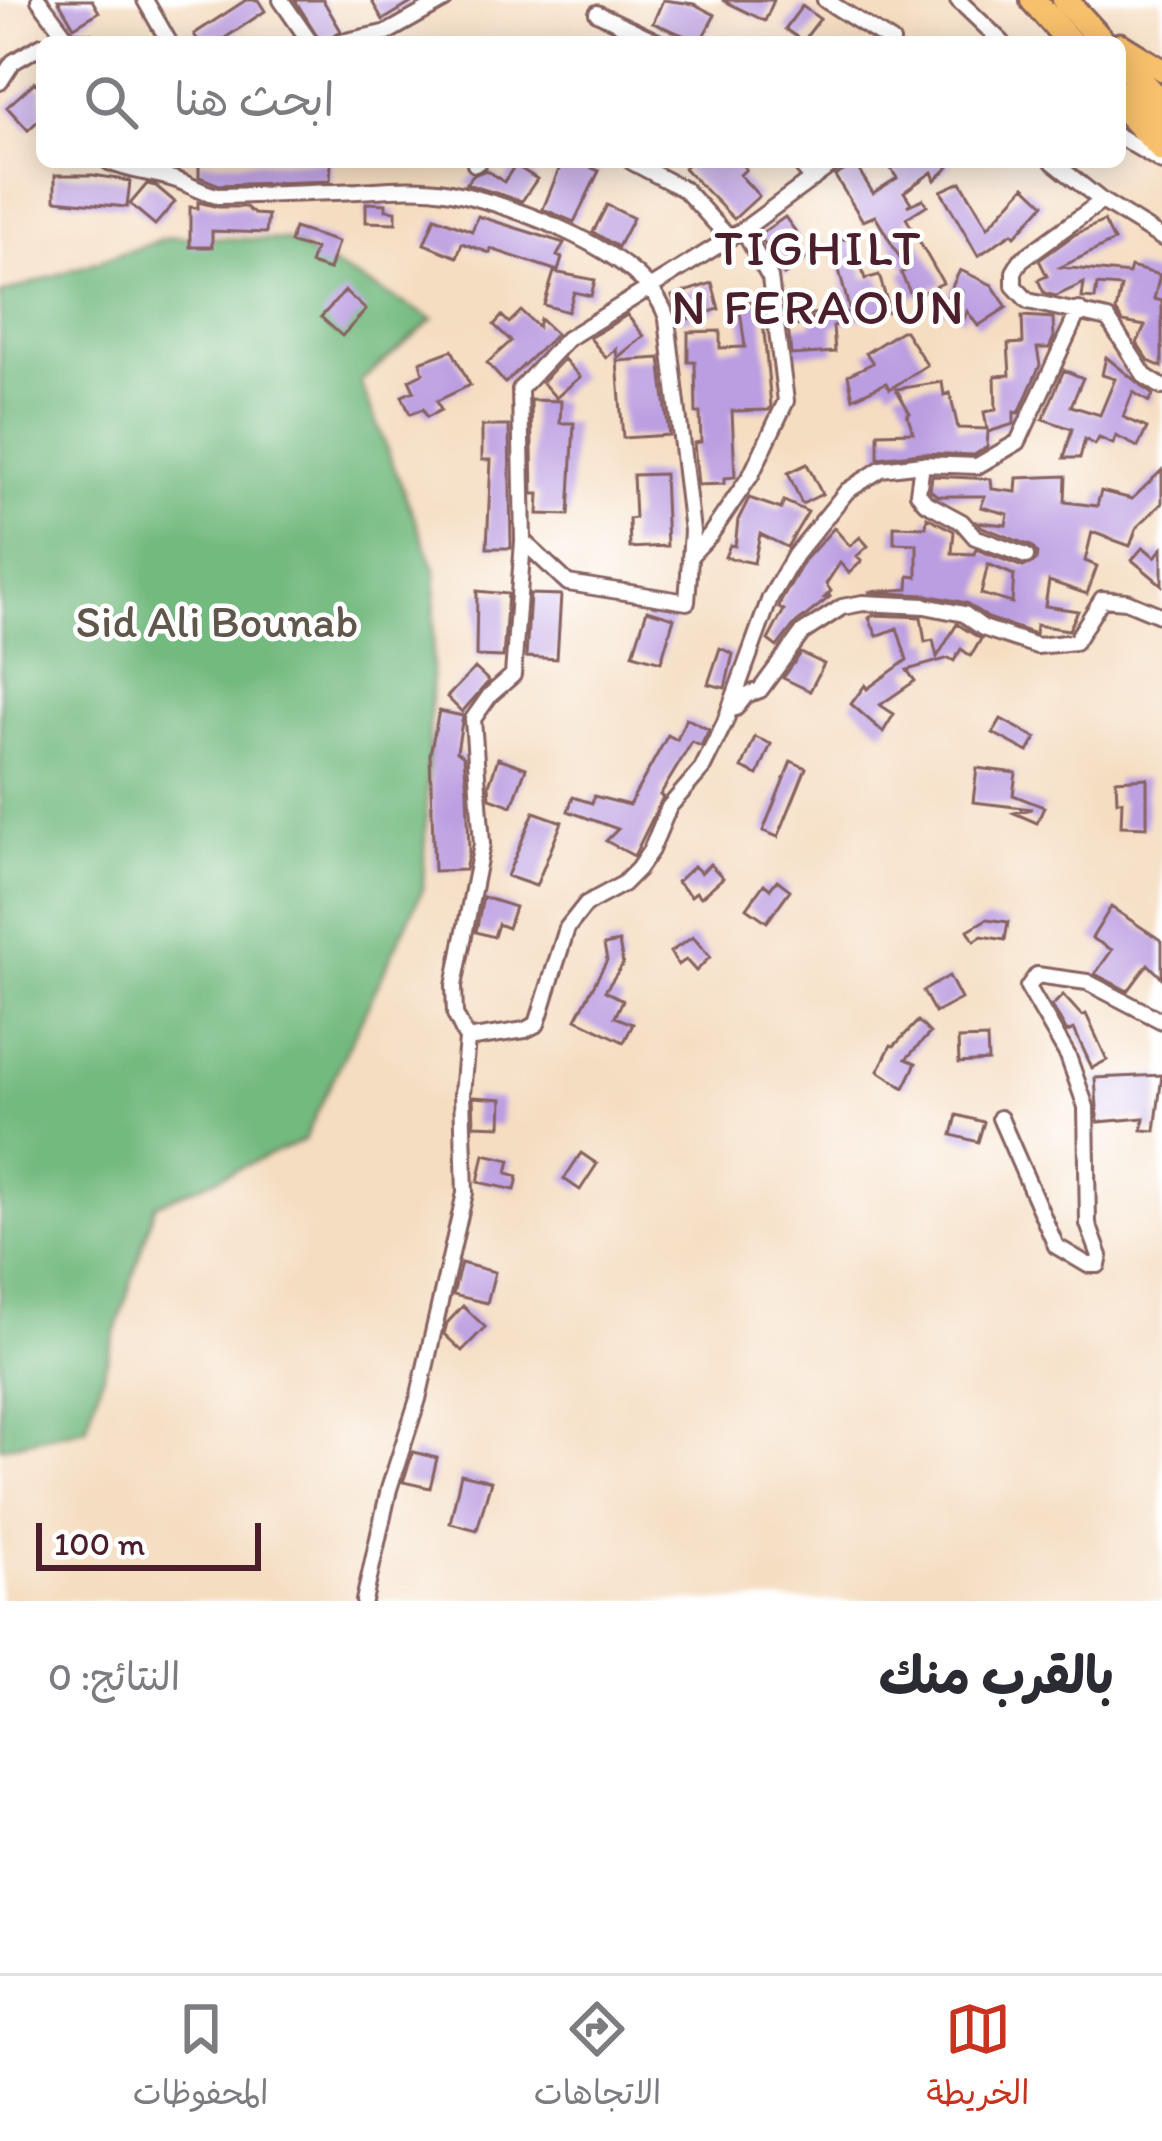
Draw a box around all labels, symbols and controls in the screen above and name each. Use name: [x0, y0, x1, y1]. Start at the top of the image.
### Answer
search box: [36, 36, 1126, 168]
icon: search: [78, 69, 144, 135]
text: ابحث هنا: [174, 72, 335, 126]
district label: TIGHILT N FERAOUN: [671, 217, 967, 337]
park label: Sid Ali Bounab: [76, 594, 358, 648]
scale bar: [36, 1517, 261, 1570]
text: 100 m: [54, 1524, 145, 1563]
text: بالقرب منك: [879, 1645, 1114, 1706]
text: النتائج: 0: [48, 1653, 180, 1700]
tab: المحفوظات: [133, 1996, 269, 2122]
tab: الاتجاهات: [534, 1996, 661, 2122]
tab: الخريطة: [926, 1996, 1029, 2122]

